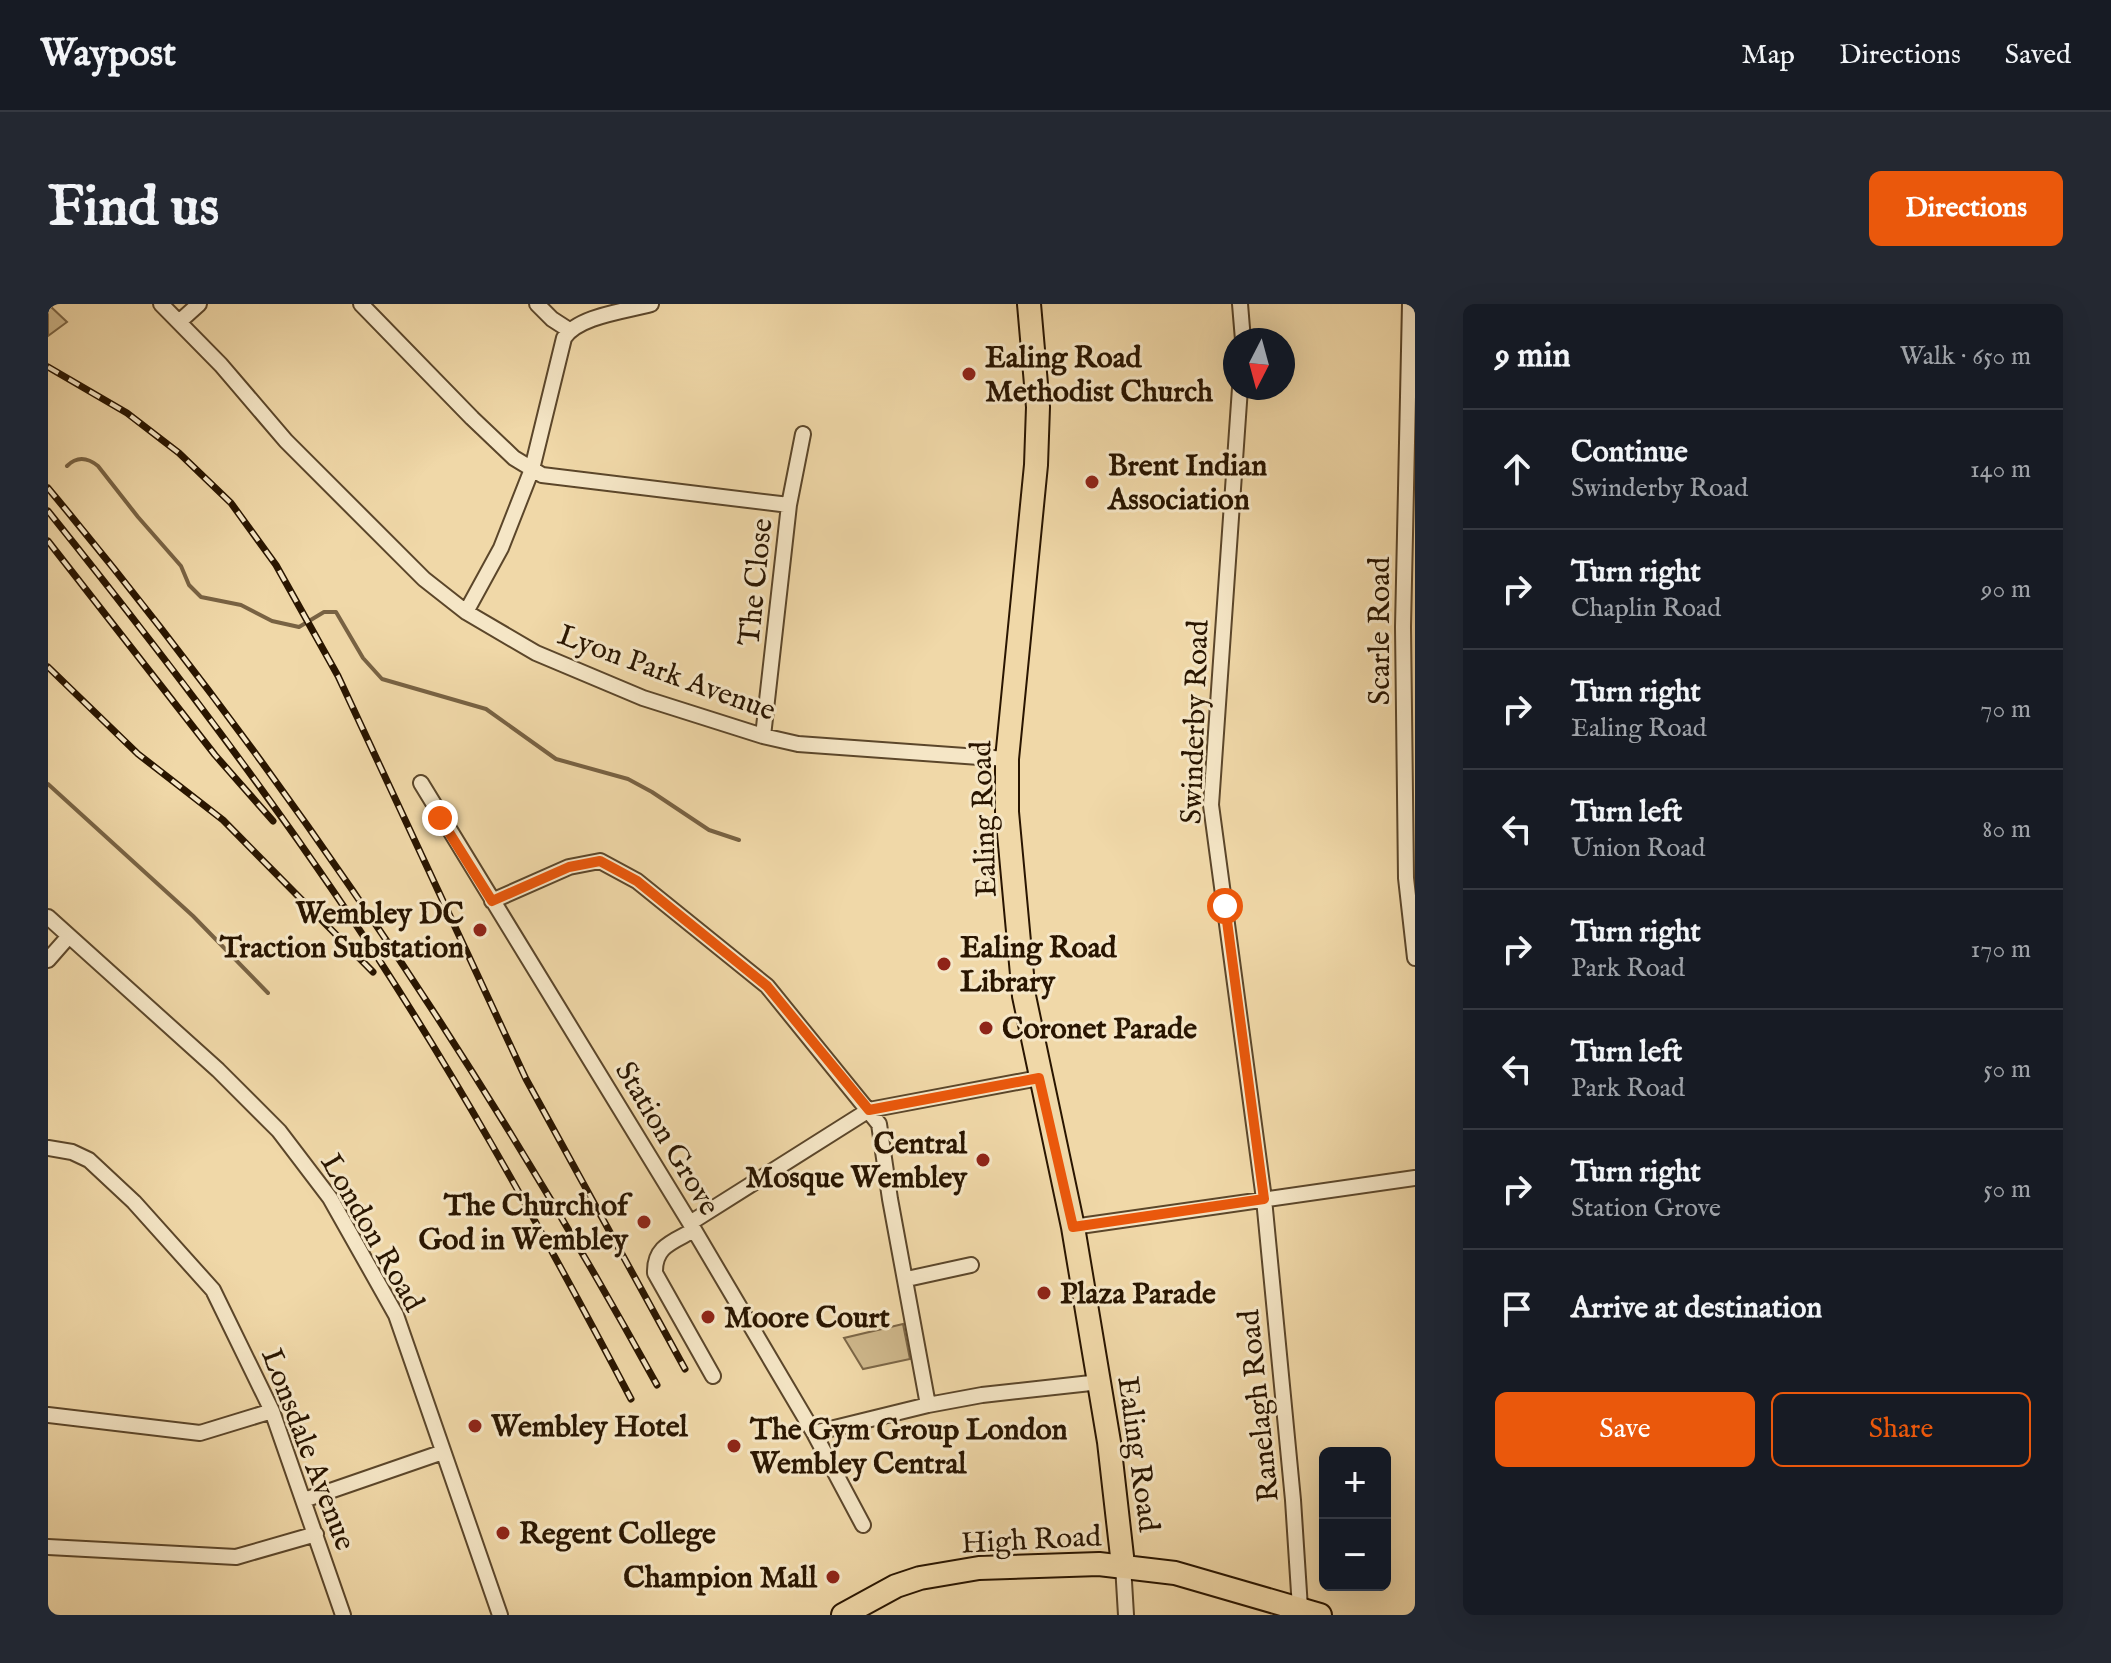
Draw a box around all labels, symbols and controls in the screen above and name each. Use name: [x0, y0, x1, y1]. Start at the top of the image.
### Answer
text: Waypost: [40, 31, 176, 79]
text: Map: [1741, 38, 1795, 73]
text: Directions: [1839, 38, 1961, 73]
text: Saved: [2005, 38, 2071, 73]
button: Directions: [1869, 171, 2063, 246]
text: Find us: [48, 173, 219, 244]
north arrow: [1223, 328, 1295, 400]
text: 9 min: [1495, 335, 1571, 378]
place label: Ealing Road Methodist Church: [985, 340, 1214, 412]
text: Walk · 650 m: [1900, 340, 2031, 373]
marker: Ealing Road Methodist Church: [960, 365, 978, 383]
text: Continue: [1571, 434, 1688, 472]
icon: ahead: [1495, 447, 1539, 491]
place label: Brent Indian Association: [1107, 448, 1267, 520]
text: 140 m: [1970, 453, 2031, 486]
text: Swinderby Road: [1571, 472, 1748, 505]
marker: Brent Indian Association: [1083, 473, 1101, 491]
street label: The Close: [731, 516, 783, 648]
text: Turn right: [1571, 554, 1701, 592]
street label: Scarle Road: [1362, 556, 1400, 705]
icon: right: [1495, 567, 1539, 611]
text: 90 m: [1981, 573, 2031, 606]
text: Chaplin Road: [1571, 592, 1721, 625]
street label: Lyon Park Avenue: [552, 617, 780, 731]
street label: Swinderby Road: [1173, 618, 1219, 825]
text: Turn right: [1571, 674, 1701, 712]
icon: right: [1495, 687, 1539, 731]
text: 70 m: [1980, 693, 2031, 726]
text: Ealing Road: [1571, 712, 1707, 745]
street label: Ealing Road: [963, 739, 1007, 898]
text: Turn left: [1571, 794, 1682, 832]
route end: [422, 800, 458, 836]
icon: left: [1495, 807, 1539, 851]
text: 80 m: [1982, 813, 2031, 846]
text: Union Road: [1571, 832, 1705, 865]
route start: [1207, 888, 1243, 924]
place label: Wembley DC Traction Substation: [219, 896, 464, 968]
text: Turn right: [1571, 914, 1701, 952]
marker: Wembley DC Traction Substation: [471, 921, 489, 939]
icon: right: [1495, 927, 1539, 971]
place label: Ealing Road Library: [960, 930, 1118, 1002]
text: 170 m: [1971, 933, 2031, 966]
text: Park Road: [1571, 952, 1685, 985]
marker: Ealing Road Library: [935, 955, 953, 973]
place label: Coronet Parade: [1002, 1011, 1197, 1049]
marker: Coronet Parade: [977, 1019, 995, 1037]
text: Turn left: [1571, 1034, 1682, 1072]
icon: left: [1495, 1047, 1539, 1091]
text: 50 m: [1983, 1053, 2031, 1086]
street label: Station Grove: [605, 1055, 727, 1223]
text: Park Road: [1571, 1072, 1685, 1105]
place label: Central Mosque Wembley: [745, 1126, 968, 1198]
street label: London Road: [311, 1147, 432, 1320]
marker: Central Mosque Wembley: [974, 1151, 992, 1169]
text: Turn right: [1571, 1154, 1701, 1192]
icon: right: [1495, 1167, 1539, 1211]
text: 50 m: [1983, 1173, 2031, 1206]
place label: The Church of God in Wembley: [418, 1188, 633, 1260]
text: Station Grove: [1571, 1192, 1721, 1225]
marker: The Church of God in Wembley: [635, 1213, 653, 1231]
place label: Plaza Parade: [1060, 1276, 1216, 1314]
marker: Plaza Parade: [1035, 1284, 1053, 1302]
icon: arrive: [1495, 1287, 1539, 1331]
text: Arrive at destination: [1571, 1290, 1822, 1328]
place label: Moore Court: [724, 1300, 891, 1338]
street label: Ranelagh Road: [1231, 1307, 1289, 1504]
marker: Moore Court: [699, 1308, 717, 1326]
street label: Lonsdale Avenue: [251, 1343, 363, 1556]
street label: Ealing Road: [1107, 1374, 1167, 1535]
button: Save: [1495, 1392, 1755, 1467]
button: Share: [1771, 1392, 2031, 1467]
place label: Wembley Hotel: [490, 1409, 689, 1447]
place label: The Gym Group London Wembley Central: [749, 1412, 1068, 1484]
marker: Wembley Hotel: [466, 1417, 484, 1435]
marker: The Gym Group London Wembley Central: [725, 1437, 743, 1455]
map controls: [1319, 1447, 1391, 1591]
button: +: [1319, 1447, 1391, 1519]
place label: Regent College: [519, 1516, 716, 1554]
street label: High Road: [960, 1518, 1103, 1564]
button: −: [1319, 1519, 1391, 1591]
marker: Regent College: [494, 1524, 512, 1542]
place label: Champion Mall: [623, 1560, 818, 1598]
marker: Champion Mall: [824, 1568, 842, 1586]

